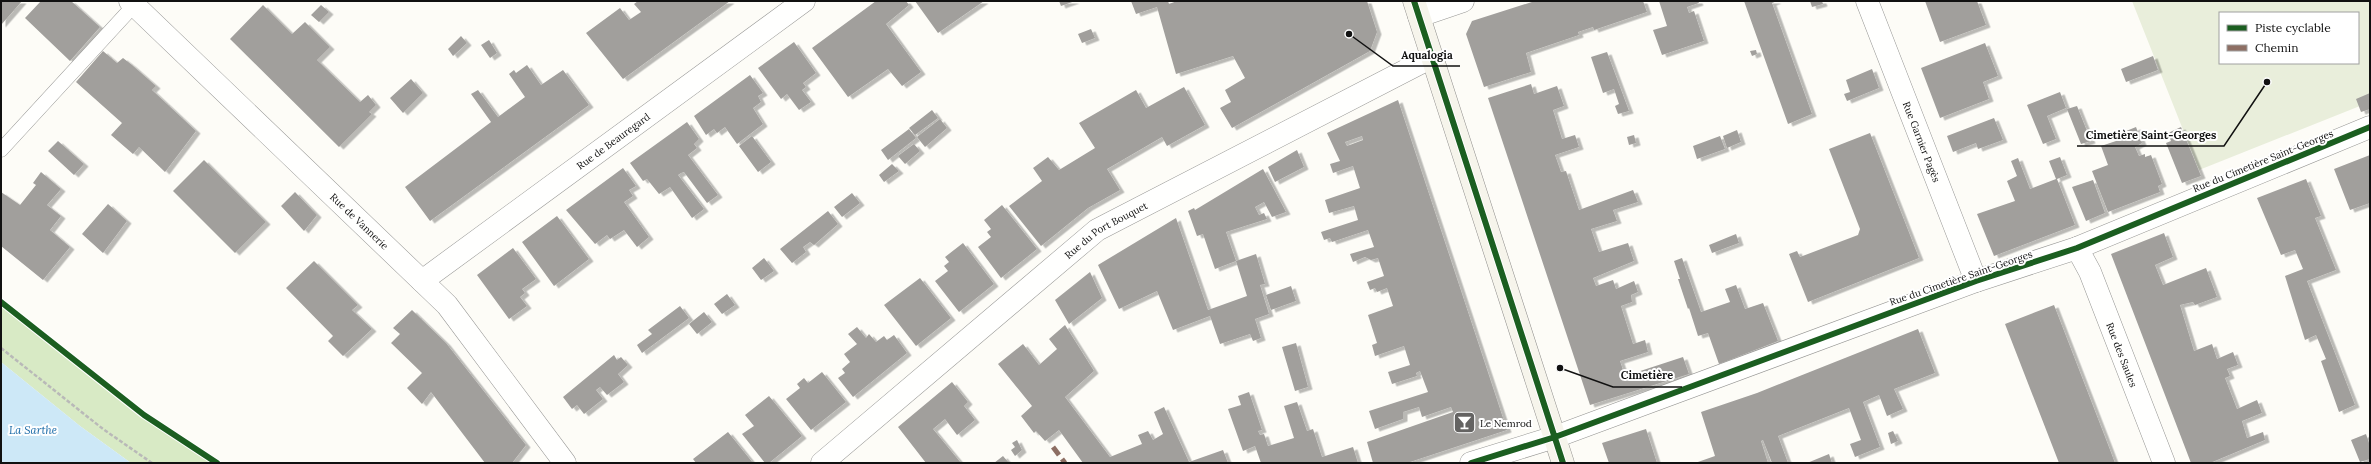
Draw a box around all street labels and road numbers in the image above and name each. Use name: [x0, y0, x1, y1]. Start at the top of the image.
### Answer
street label: Rue Garnier Pagès: [1900, 100, 1943, 184]
street label: Rue de Beauregard: [574, 110, 652, 172]
street label: Rue du Cimetière Saint-Georges: [2191, 127, 2335, 195]
street label: Rue de Vannerie: [328, 190, 392, 252]
street label: Rue du Port Bouquet: [1062, 198, 1150, 261]
street label: Rue du Cimetière Saint-Georges: [1888, 247, 2035, 309]
street label: Rue des Saules: [2104, 320, 2141, 389]

